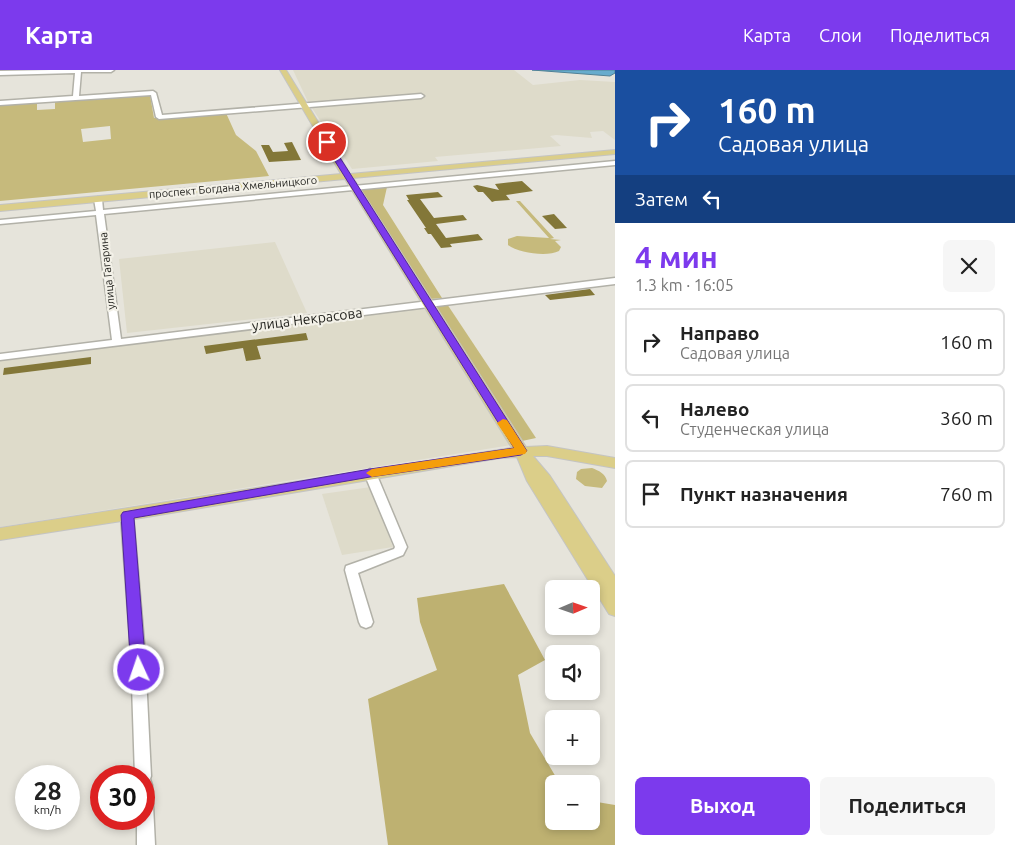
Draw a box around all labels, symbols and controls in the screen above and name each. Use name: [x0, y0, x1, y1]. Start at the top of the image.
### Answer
text: Карта: [25, 22, 93, 49]
text: Карта: [743, 25, 791, 45]
text: Слои: [819, 25, 862, 45]
text: Поделиться: [890, 25, 990, 45]
icon: right: [635, 90, 700, 155]
text: 160 m: [718, 90, 816, 130]
pin: [306, 121, 348, 163]
icon: arrive: [313, 128, 341, 156]
text: Садовая улица: [718, 131, 869, 156]
street label: проспект Богдана Хмельницкого: [148, 174, 318, 200]
icon: left: [698, 185, 726, 213]
text: Затем: [635, 188, 688, 210]
street label: улица Гагарина: [97, 232, 117, 310]
text: 4 мин: [635, 240, 718, 274]
button: close: [943, 240, 995, 292]
text: 1.3 km · 16:05: [635, 276, 734, 294]
street label: улица Некрасова: [251, 304, 363, 334]
text: Направо: [680, 322, 760, 344]
icon: right: [637, 328, 665, 356]
text: 160 m: [940, 331, 993, 353]
text: Садовая улица: [680, 344, 790, 362]
text: Налево: [680, 398, 749, 420]
icon: left: [637, 404, 665, 432]
text: 360 m: [940, 407, 993, 429]
text: Студенческая улица: [680, 420, 829, 438]
icon: arrive: [637, 480, 665, 508]
text: Пункт назначения: [680, 483, 848, 505]
text: 760 m: [940, 483, 993, 505]
north arrow: [545, 580, 600, 635]
map controls: [545, 580, 600, 830]
position arrow: [112, 643, 164, 695]
button: sound: [545, 645, 600, 700]
button: +: [545, 710, 600, 765]
speed limit sign: 30: [90, 765, 155, 830]
button: −: [545, 775, 600, 830]
text: 28: [33, 777, 62, 805]
button: Выход: [635, 777, 810, 835]
button: Поделиться: [820, 777, 995, 835]
text: km/h: [34, 803, 61, 816]

